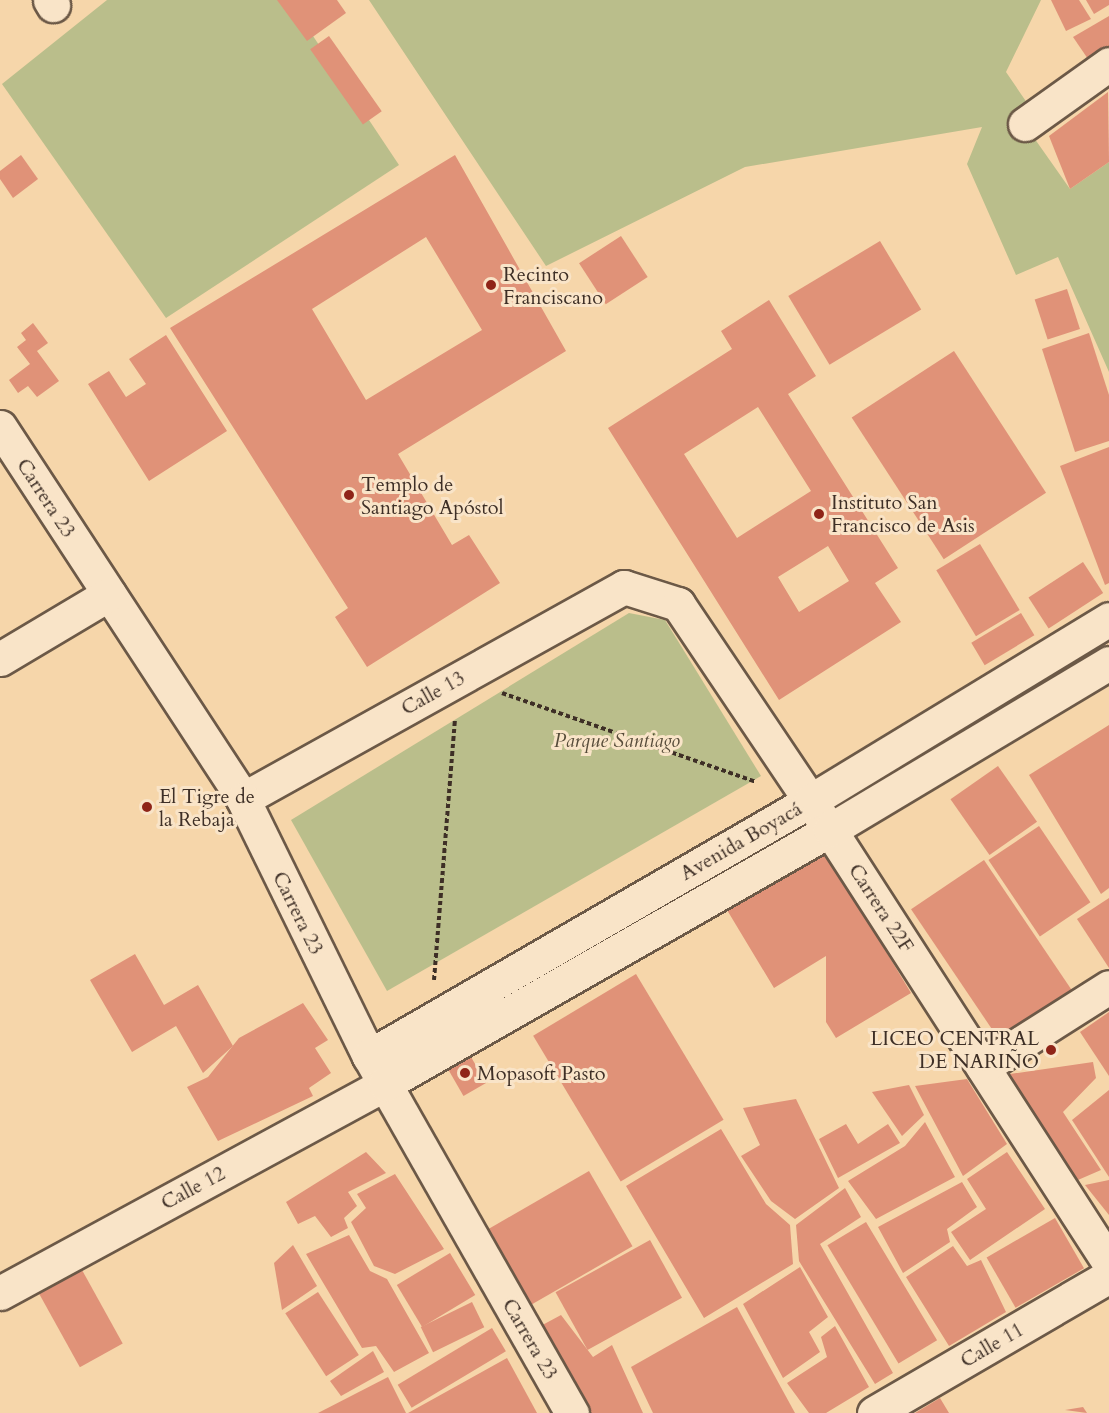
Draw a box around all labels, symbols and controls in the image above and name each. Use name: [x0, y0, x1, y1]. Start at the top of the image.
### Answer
place label: Recinto Franciscano: [503, 262, 603, 309]
marker: Recinto Franciscano: [484, 278, 498, 292]
street label: Carrera 23: [12, 454, 80, 542]
place label: Templo de Santiago Apóstol: [361, 472, 504, 519]
marker: Templo de Santiago Apóstol: [342, 488, 356, 502]
place label: Instituto San Francisco de Asis: [831, 490, 975, 537]
marker: Instituto San Francisco de Asis: [812, 507, 826, 521]
street label: Calle 13: [397, 666, 469, 720]
park label: Parque Santiago: [554, 728, 680, 752]
place label: El Tigre de la Rebaja: [159, 784, 255, 831]
street label: Avenida Boyacá: [676, 796, 806, 886]
marker: El Tigre de la Rebaja: [140, 800, 154, 814]
street label: Carrera 22F: [843, 859, 919, 957]
street label: Carrera 23: [268, 868, 328, 958]
place label: LICEO CENTRAL DE NARIÑO: [870, 1026, 1039, 1073]
marker: LICEO CENTRAL DE NARIÑO: [1044, 1043, 1058, 1057]
place label: Mopasoft Pasto: [477, 1061, 606, 1085]
marker: Mopasoft Pasto: [458, 1066, 472, 1080]
street label: Calle 12: [157, 1161, 229, 1215]
street label: Carrera 23: [497, 1294, 563, 1384]
street label: Calle 11: [956, 1317, 1028, 1373]

